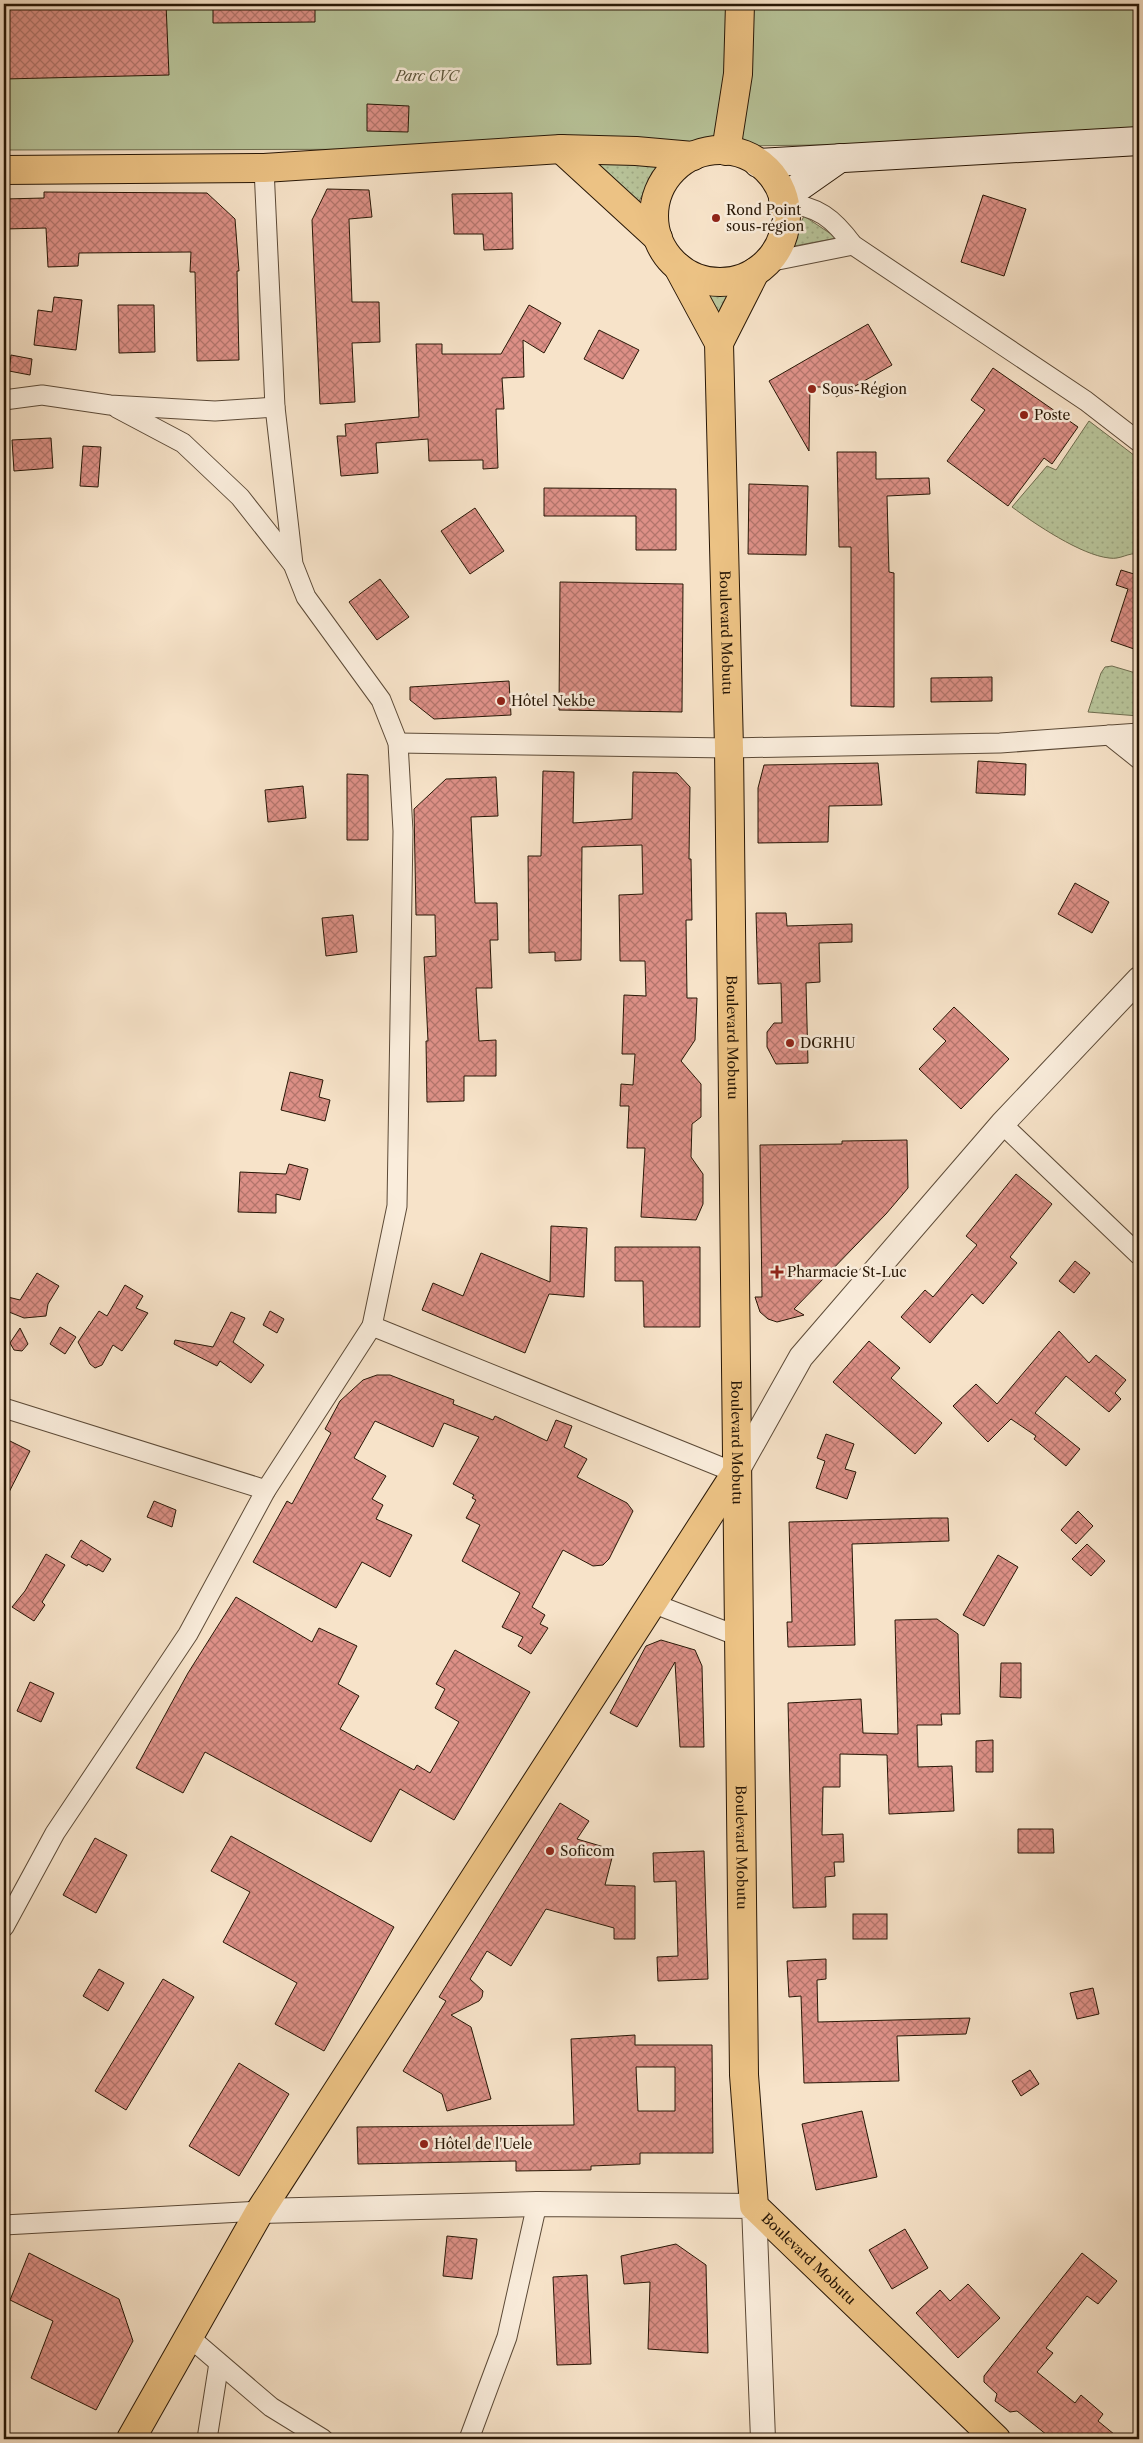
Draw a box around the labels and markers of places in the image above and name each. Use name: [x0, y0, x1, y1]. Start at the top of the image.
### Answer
place label: Rond Point sous-région: [726, 201, 805, 235]
marker: Rond Point sous-région: [710, 212, 722, 224]
place label: Sous-Région: [822, 380, 907, 398]
marker: Sous-Région: [806, 383, 818, 395]
place label: Poste: [1034, 406, 1070, 424]
marker: Poste: [1018, 409, 1030, 421]
place label: Hôtel Nekbe: [511, 692, 596, 710]
marker: Hôtel Nekbe: [495, 695, 507, 707]
place label: DGRHU: [800, 1034, 856, 1052]
marker: DGRHU: [784, 1037, 796, 1049]
place label: Pharmacie St-Luc: [787, 1263, 907, 1281]
marker: Pharmacie St-Luc: [771, 1266, 783, 1278]
place label: Soficom: [560, 1842, 615, 1860]
marker: Soficom: [544, 1845, 556, 1857]
place label: Hôtel de l'Uele: [434, 2135, 533, 2153]
marker: Hôtel de l'Uele: [418, 2138, 430, 2150]

